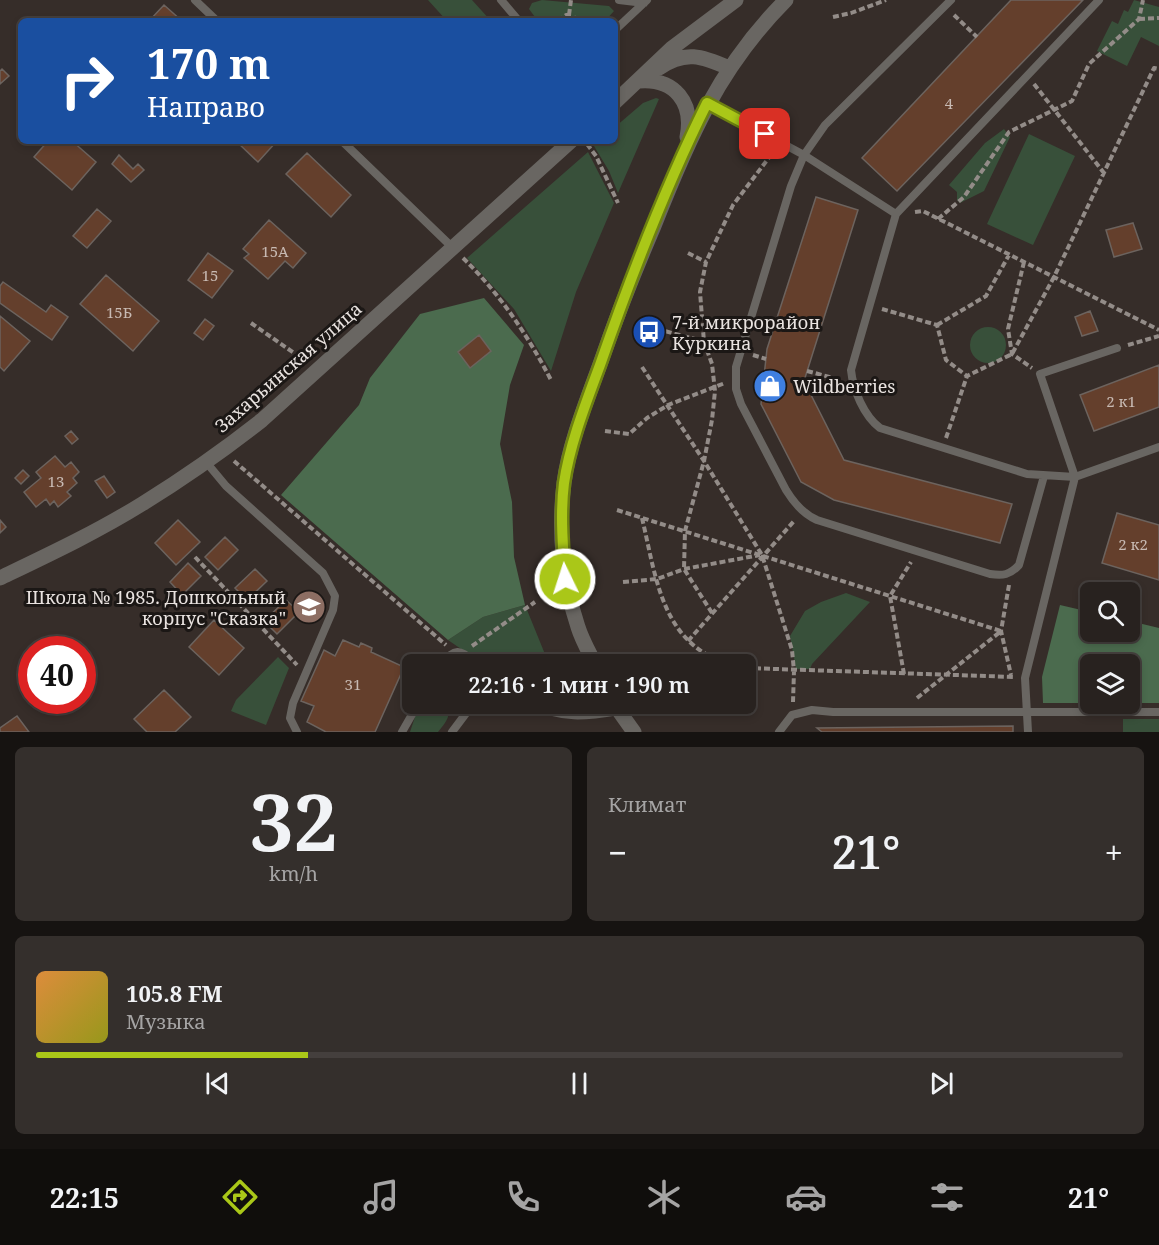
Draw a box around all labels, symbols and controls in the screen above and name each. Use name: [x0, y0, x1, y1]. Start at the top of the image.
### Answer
text: 170 m: [147, 34, 271, 91]
icon: right: [48, 42, 126, 120]
text: Направо: [147, 88, 265, 125]
house number: 4: [945, 93, 954, 113]
pin: [739, 108, 790, 159]
icon: arrive: [748, 117, 781, 150]
house number: 15А: [261, 241, 289, 261]
house number: 15: [202, 265, 218, 285]
street label: Захарьинская улица: [209, 297, 367, 437]
house number: 15Б: [106, 302, 132, 322]
place label: 7-й микрорайон Куркина: [672, 310, 820, 355]
bus stop icon: 7-й микрорайон Куркина: [631, 314, 667, 350]
shop icon: Wildberries: [752, 368, 788, 404]
place label: Wildberries: [793, 374, 895, 398]
house number: 2 к1: [1106, 391, 1136, 411]
house number: 13: [48, 471, 64, 491]
house number: 2 к2: [1118, 534, 1148, 554]
position arrow: [533, 547, 597, 611]
map controls: [1080, 582, 1140, 714]
button: search: [1080, 582, 1140, 642]
place label: Школа № 1985. Дошкольный корпус "Сказка": [26, 585, 286, 630]
school or university icon: Школа № 1985. Дошкольный корпус "Сказка": [291, 589, 327, 625]
speed limit sign: 40: [18, 636, 96, 714]
button: layers: [1080, 654, 1140, 714]
text: 22:16 · 1 мин · 190 m: [468, 669, 690, 699]
house number: 31: [345, 674, 361, 694]
text: 32: [249, 768, 338, 874]
text: Климат: [608, 791, 686, 818]
text: 21°: [831, 821, 900, 882]
text: −: [608, 830, 627, 875]
text: +: [1105, 830, 1123, 875]
text: km/h: [269, 860, 318, 887]
text: 105.8 FM: [126, 978, 223, 1008]
text: Музыка: [126, 1008, 206, 1035]
icon: previous: [201, 1067, 234, 1100]
icon: pause: [563, 1067, 596, 1100]
icon: next: [925, 1067, 958, 1100]
icon: directions: [219, 1176, 261, 1218]
icon: music: [360, 1176, 402, 1218]
icon: phone: [502, 1176, 544, 1218]
icon: climate: [643, 1176, 685, 1218]
icon: car: [785, 1176, 827, 1218]
icon: filters: [926, 1176, 968, 1218]
text: 22:15: [50, 1179, 119, 1216]
text: 21°: [1068, 1179, 1109, 1216]

